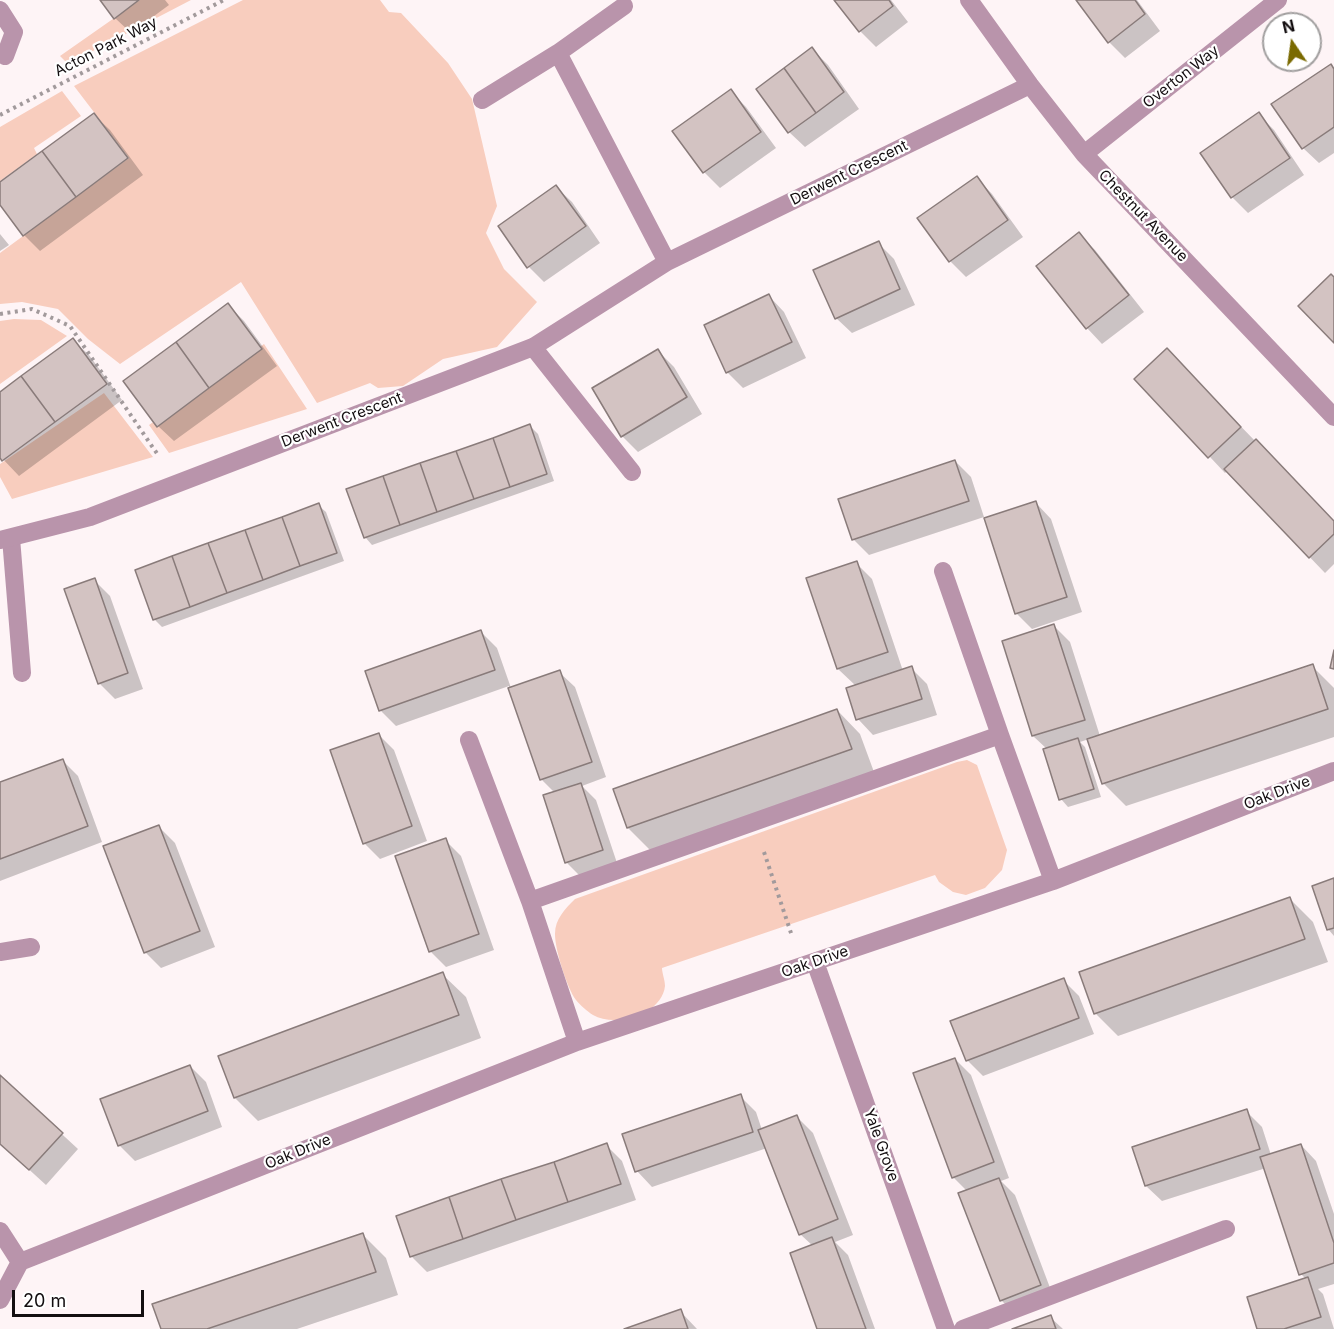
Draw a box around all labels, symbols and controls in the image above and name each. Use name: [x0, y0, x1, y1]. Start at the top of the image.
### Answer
north arrow: [1262, 12, 1322, 72]
street label: Acton Park Way: [52, 13, 160, 81]
text: N: [1280, 15, 1297, 38]
street label: Overton Way: [1139, 42, 1223, 112]
street label: Derwent Crescent: [787, 137, 911, 209]
street label: Chestnut Avenue: [1095, 166, 1191, 266]
street label: Derwent Crescent: [279, 389, 405, 451]
street label: Oak Drive: [1241, 772, 1313, 814]
street label: Oak Drive: [779, 942, 851, 982]
street label: Yale Grove: [859, 1106, 903, 1184]
street label: Oak Drive: [262, 1131, 334, 1173]
scale bar: [15, 1278, 147, 1316]
text: 20 m: [23, 1290, 66, 1311]

